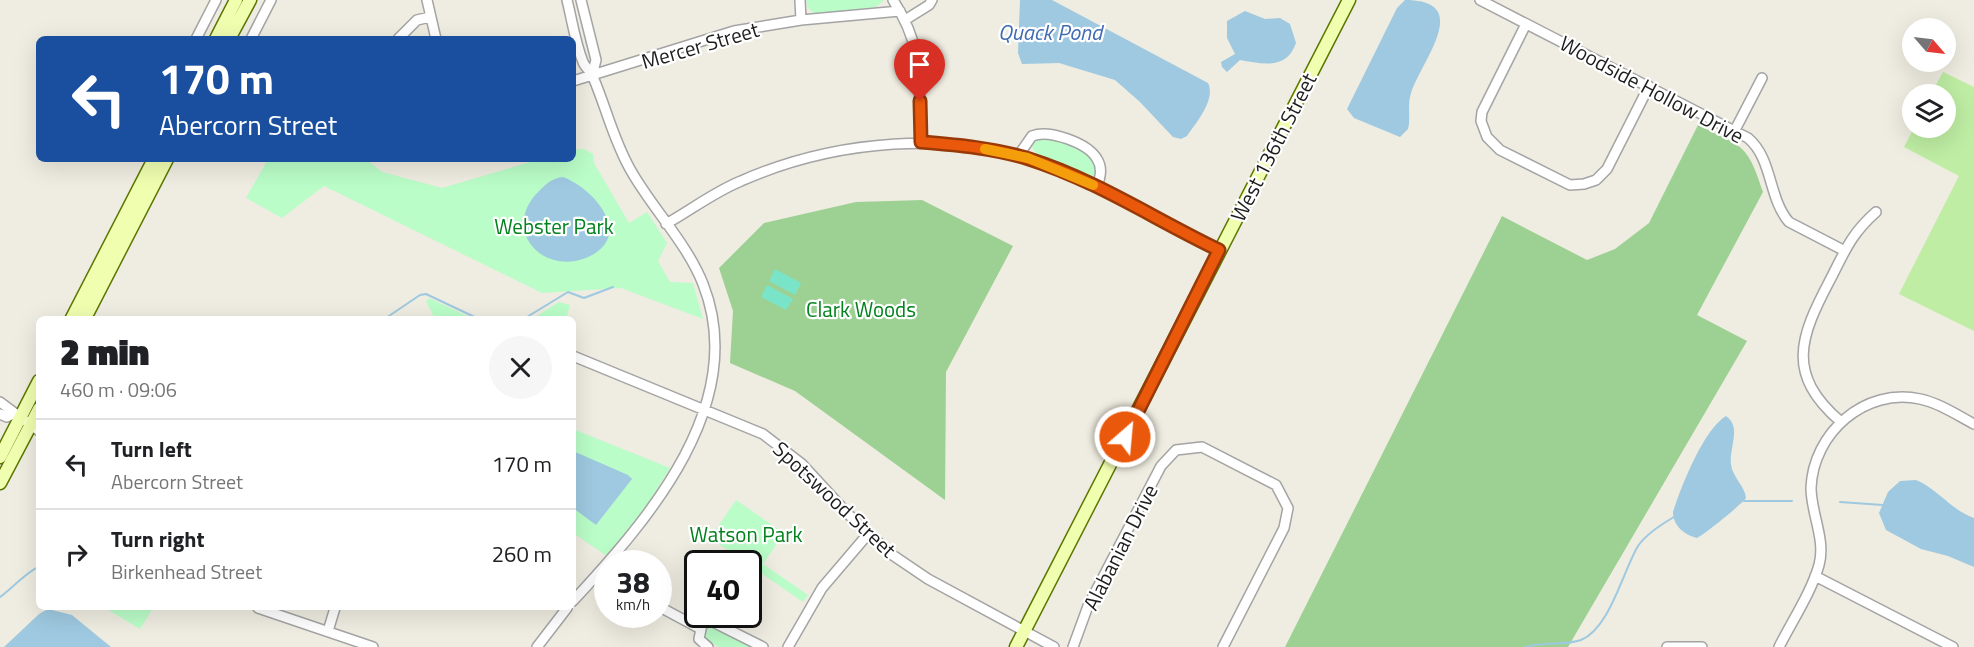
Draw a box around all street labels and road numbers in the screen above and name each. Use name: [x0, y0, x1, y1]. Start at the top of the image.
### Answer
street label: Mercer Street: [638, 13, 763, 77]
street label: Woodside Hollow Drive: [1554, 27, 1750, 151]
street label: West 136th Street: [1222, 66, 1325, 227]
street label: Spotswood Street: [766, 433, 904, 565]
street label: Alabanian Drive: [1074, 478, 1166, 616]

